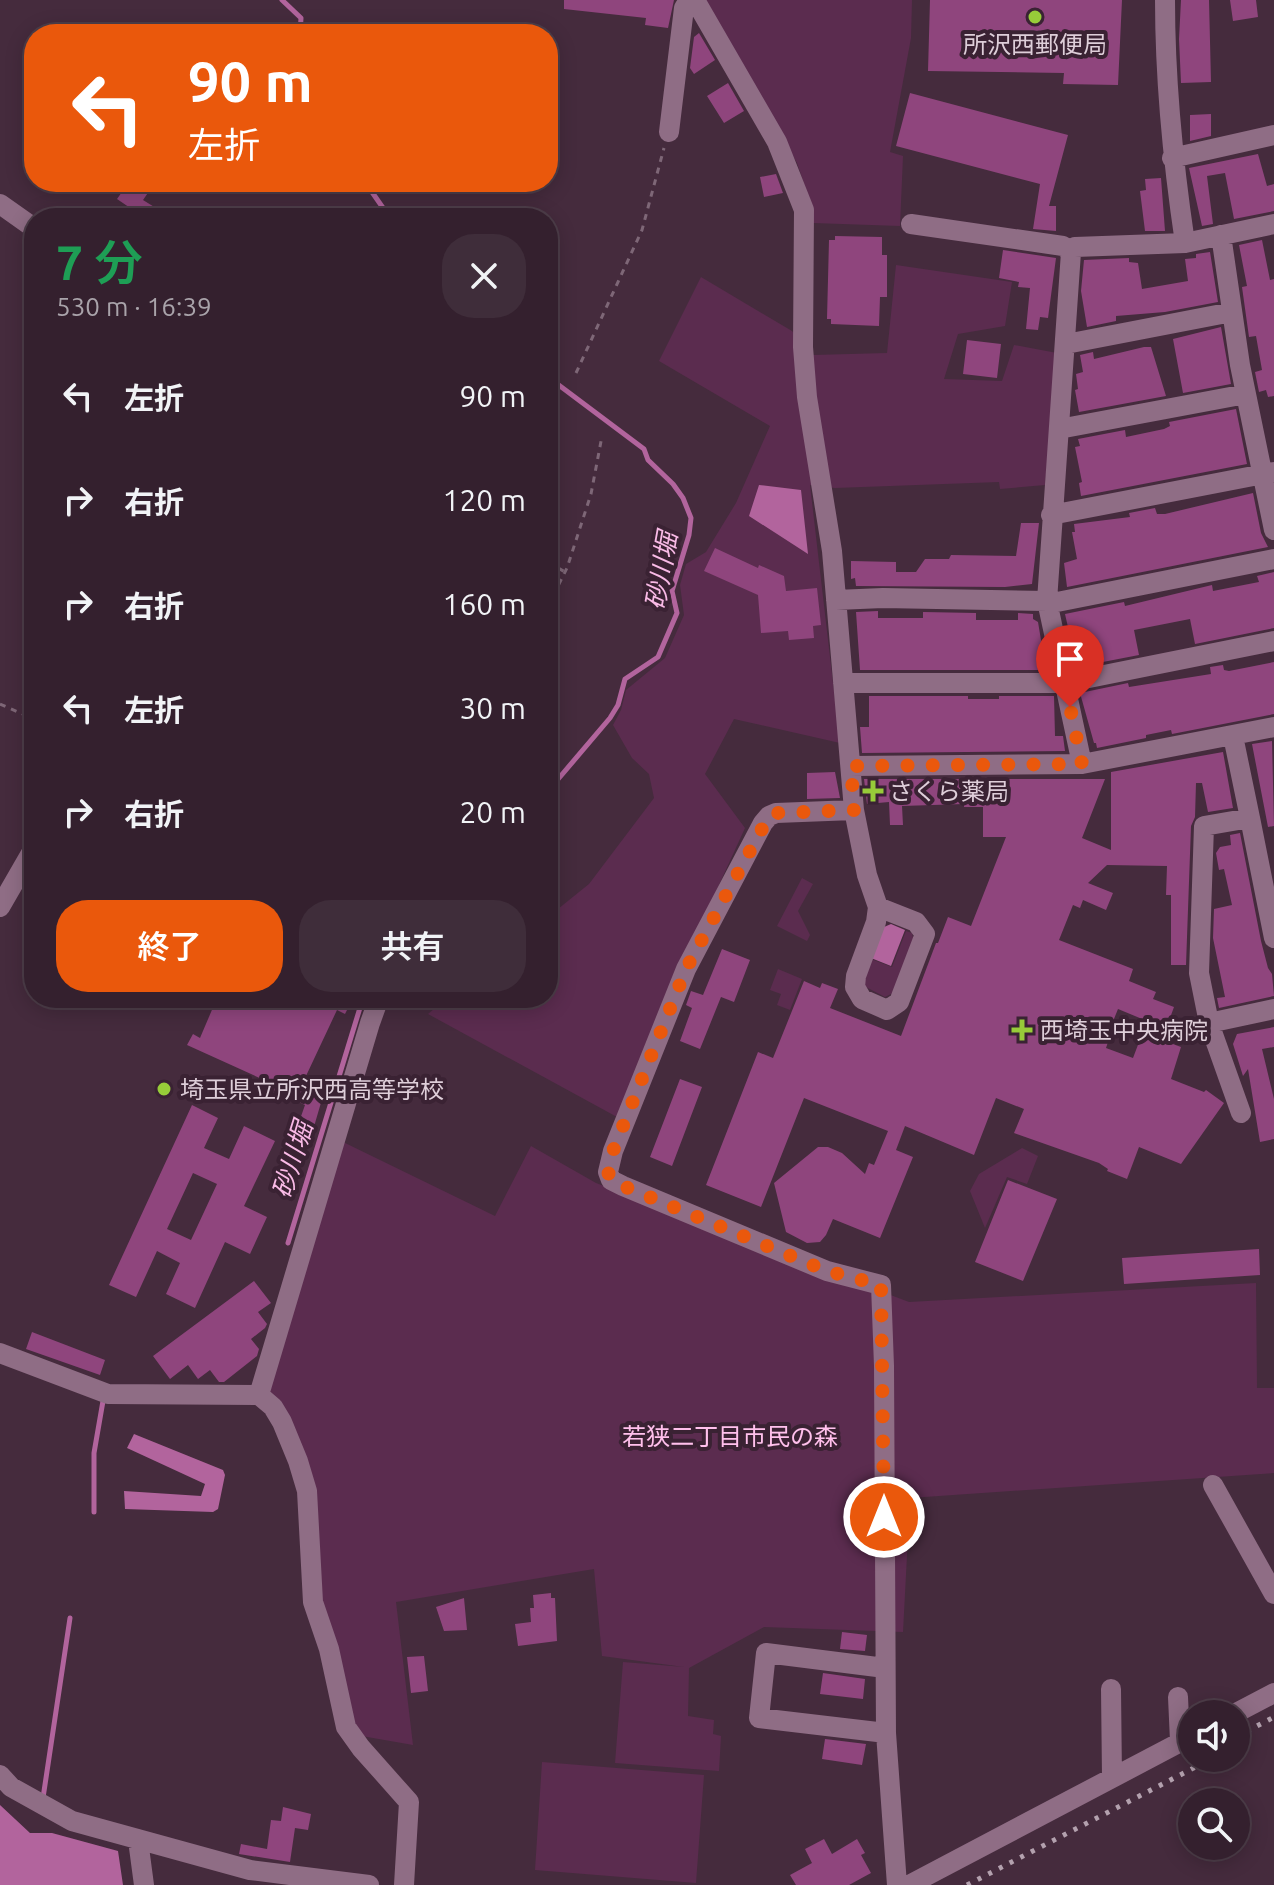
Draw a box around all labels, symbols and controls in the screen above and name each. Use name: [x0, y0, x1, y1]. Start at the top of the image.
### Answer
marker: 所沢西郵便局: [1026, 8, 1044, 26]
place label: 所沢西郵便局: [963, 31, 1107, 58]
text: 90 m: [188, 50, 313, 113]
icon: left: [56, 56, 160, 160]
text: 左折: [188, 124, 260, 165]
button: close: [442, 234, 526, 318]
text: 7 分: [56, 235, 142, 289]
text: 530 m · 16:39: [56, 292, 212, 321]
icon: left: [56, 374, 100, 418]
text: 90 m: [459, 379, 526, 413]
text: 左折: [124, 381, 184, 415]
icon: right: [56, 478, 100, 522]
text: 120 m: [442, 483, 526, 517]
text: 右折: [124, 485, 184, 519]
water label: 砂川堀: [640, 526, 683, 612]
icon: right: [56, 582, 100, 626]
text: 160 m: [442, 587, 526, 621]
text: 右折: [124, 589, 184, 623]
pin: [1036, 625, 1104, 707]
icon: arrive: [1048, 637, 1092, 681]
icon: left: [56, 686, 100, 730]
text: 30 m: [459, 691, 526, 725]
text: 左折: [124, 693, 184, 727]
place label: さくら薬局: [889, 778, 1009, 805]
marker: さくら薬局: [864, 782, 882, 800]
icon: right: [56, 790, 100, 834]
text: 20 m: [459, 795, 526, 829]
text: 右折: [124, 797, 184, 831]
button: 終了: [56, 900, 283, 992]
button: 共有: [299, 900, 526, 992]
place label: 西埼玉中央病院: [1040, 1017, 1208, 1044]
marker: 西埼玉中央病院: [1011, 1019, 1033, 1041]
place label: 埼玉県立所沢西高等学校: [180, 1076, 444, 1103]
marker: 埼玉県立所沢西高等学校: [155, 1080, 173, 1098]
water label: 砂川堀: [267, 1115, 318, 1202]
park label: 若狭二丁目市民の森: [622, 1423, 838, 1450]
position arrow: [842, 1475, 926, 1559]
map controls: [1178, 1700, 1250, 1860]
button: sound: [1178, 1700, 1250, 1772]
button: search: [1178, 1788, 1250, 1860]

